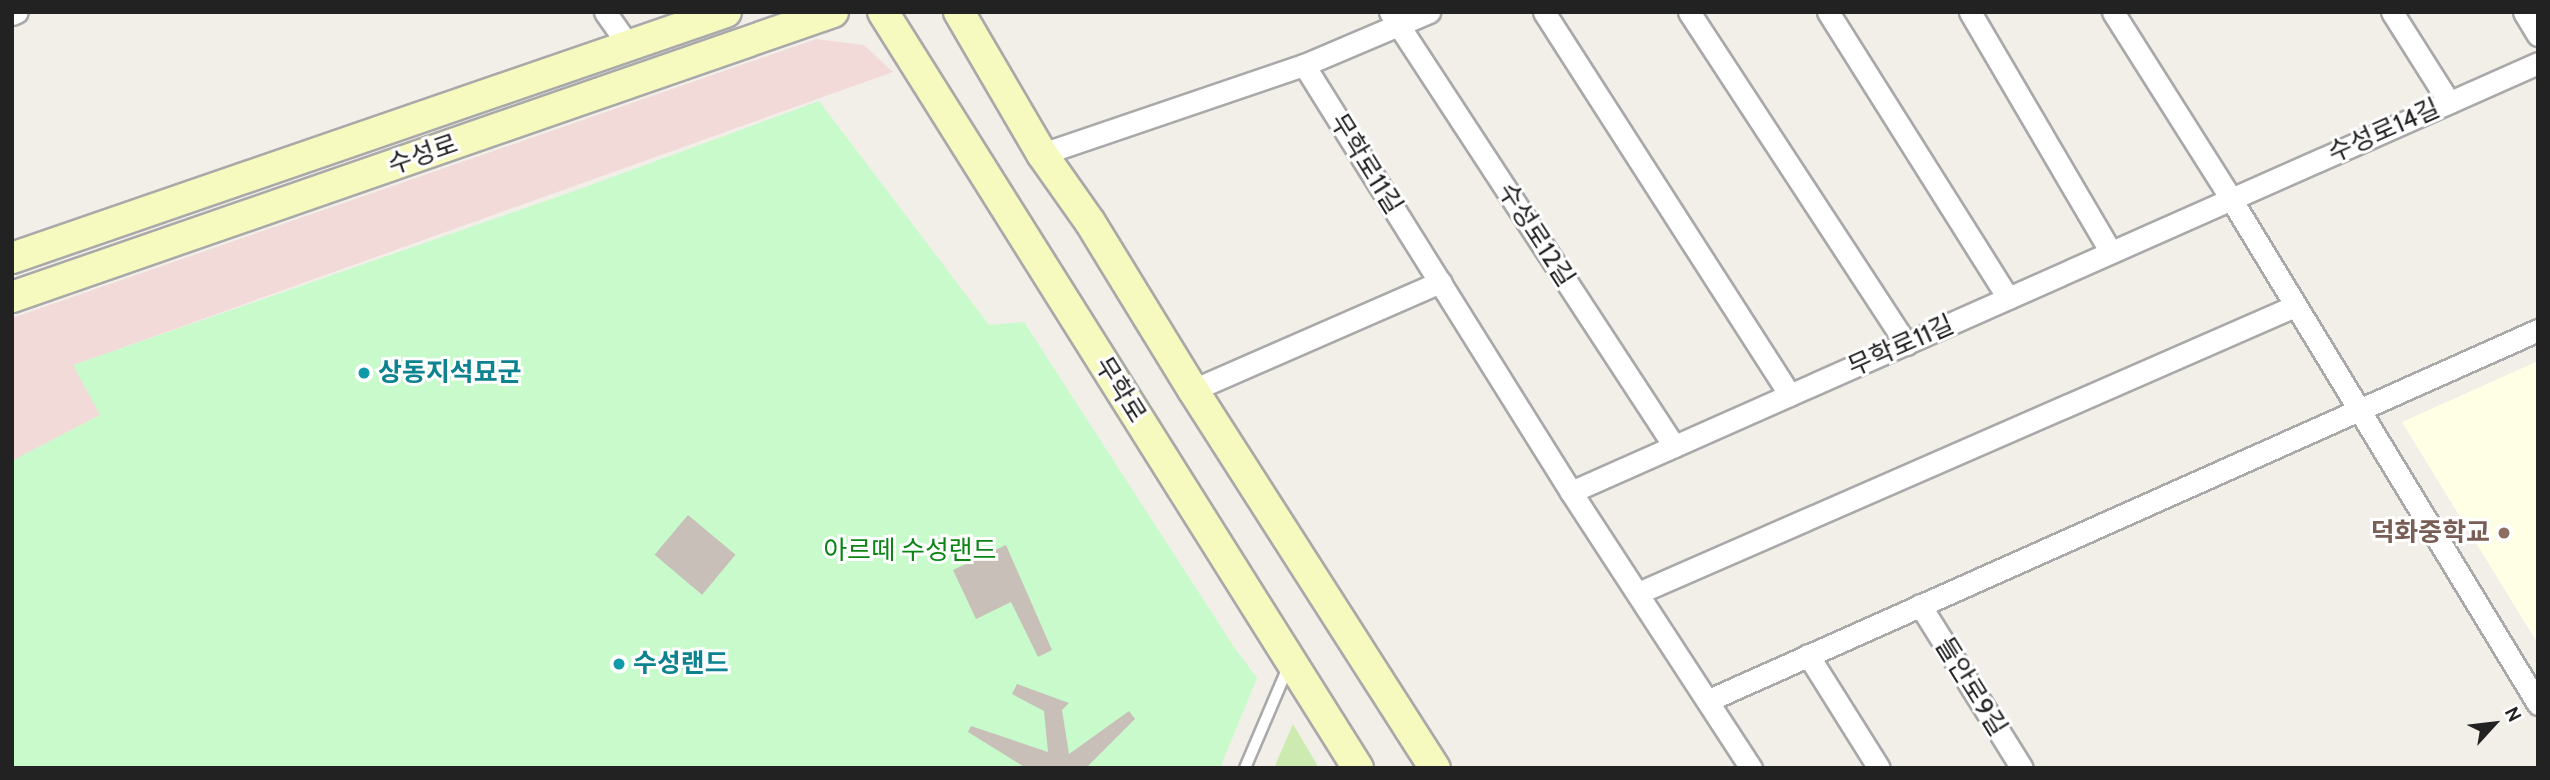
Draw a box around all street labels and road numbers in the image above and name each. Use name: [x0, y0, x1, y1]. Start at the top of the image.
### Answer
street label: 수성로14길: [2323, 93, 2445, 169]
street label: 무학로11길: [1323, 108, 1409, 220]
street label: 수성로: [384, 129, 462, 181]
street label: 수성로12길: [1491, 177, 1581, 293]
street label: 무학로11길: [1843, 309, 1959, 383]
street label: 무학로: [1088, 351, 1152, 429]
street label: 들안로9길: [1929, 632, 2013, 742]

